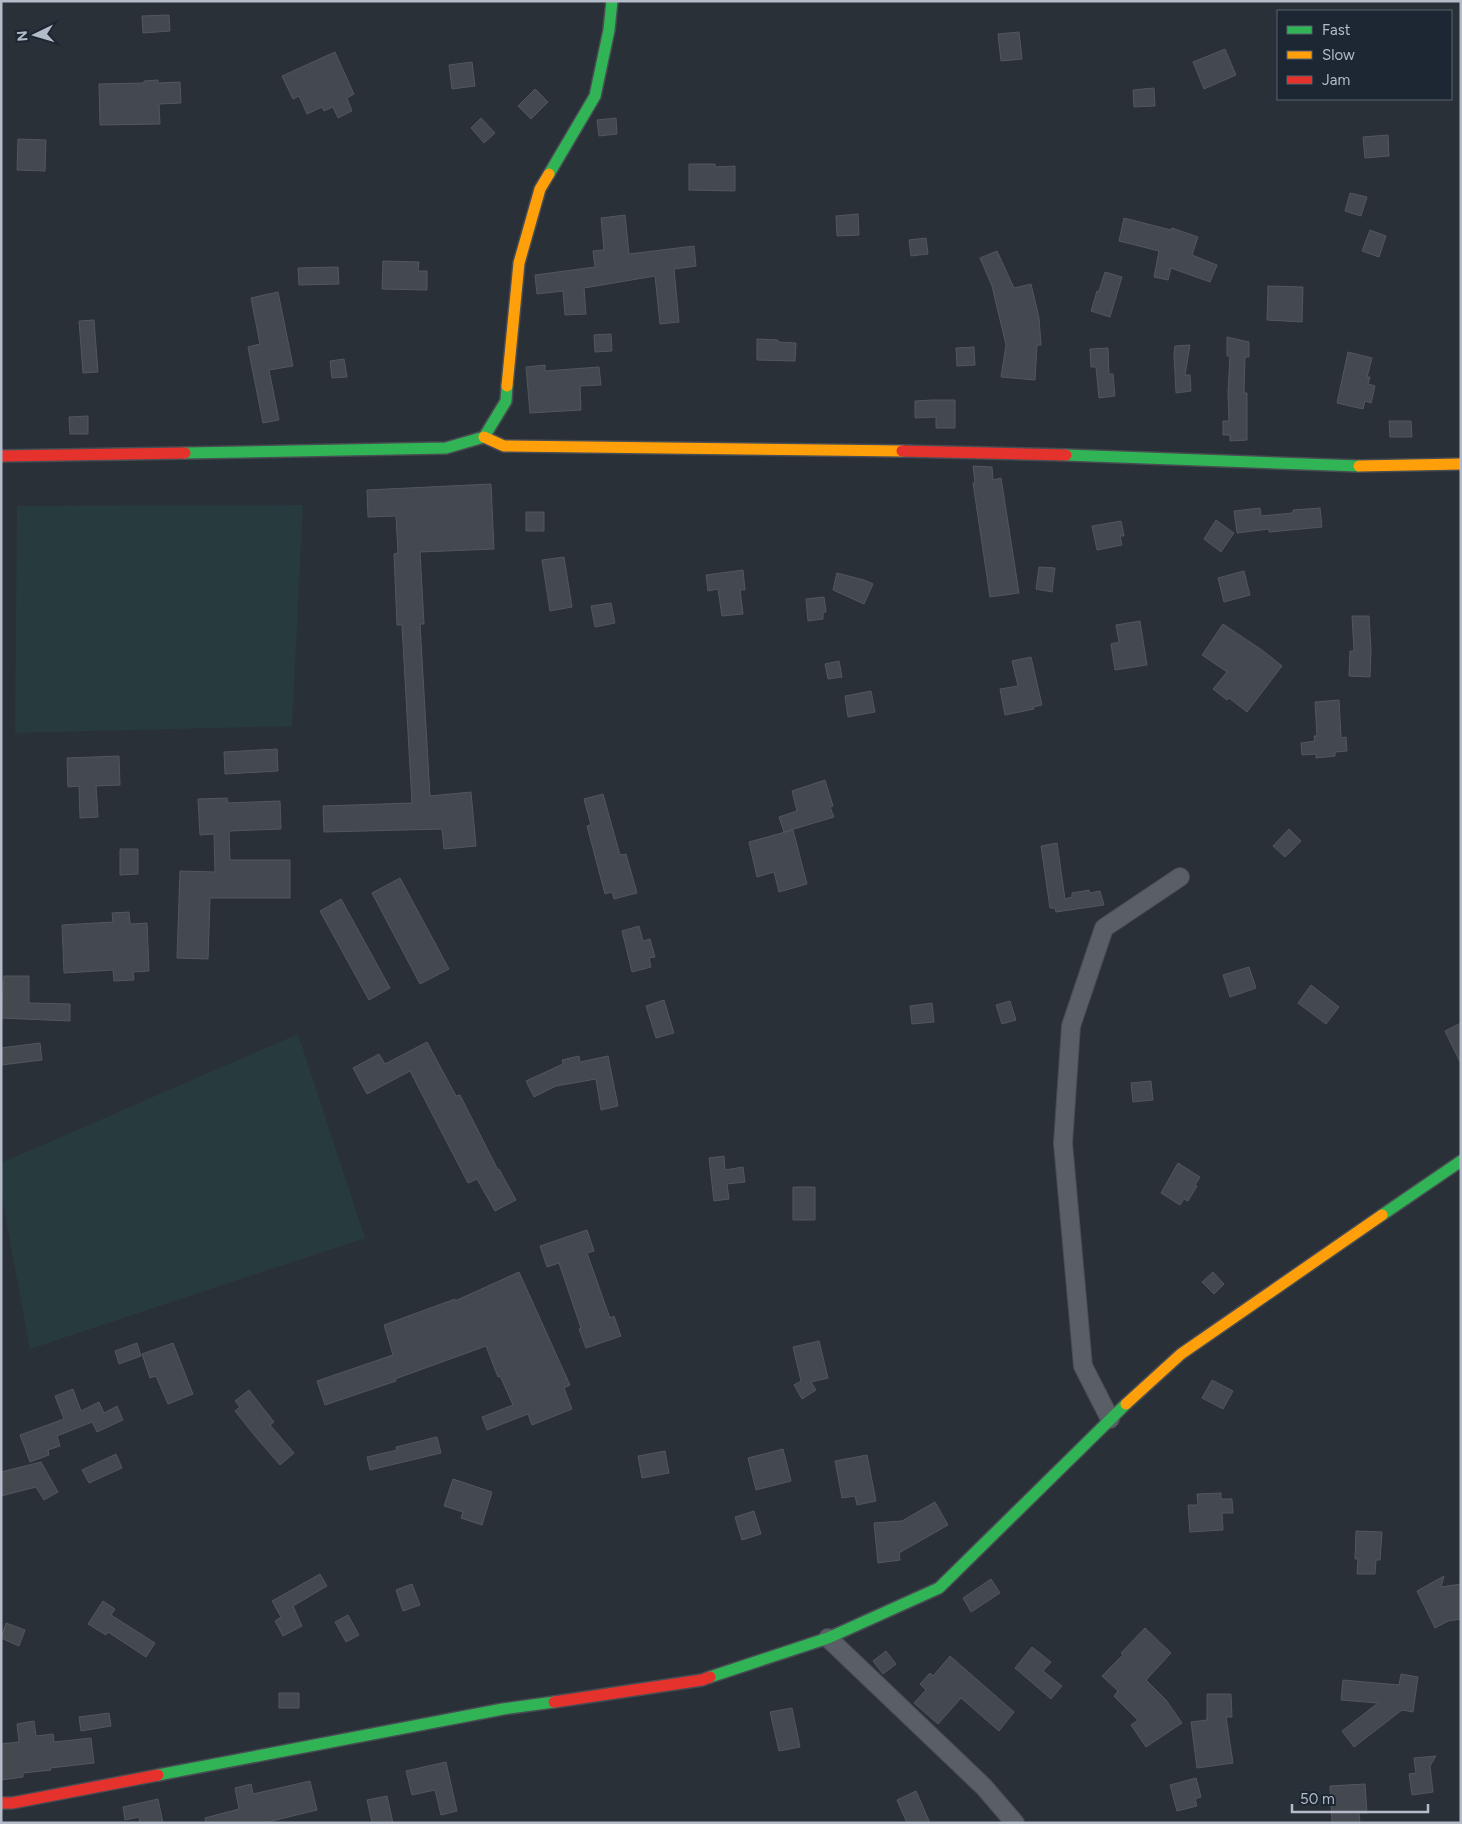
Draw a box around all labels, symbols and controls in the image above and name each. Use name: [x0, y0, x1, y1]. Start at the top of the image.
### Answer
north arrow: [10, 10, 60, 60]
legend: [1277, 10, 1452, 100]
text: Fast: [1322, 21, 1351, 39]
text: N: [14, 30, 31, 42]
text: Slow: [1322, 46, 1355, 64]
text: Jam: [1322, 71, 1350, 89]
scale bar: [1292, 1782, 1428, 1814]
text: 50 m: [1300, 1790, 1335, 1808]

